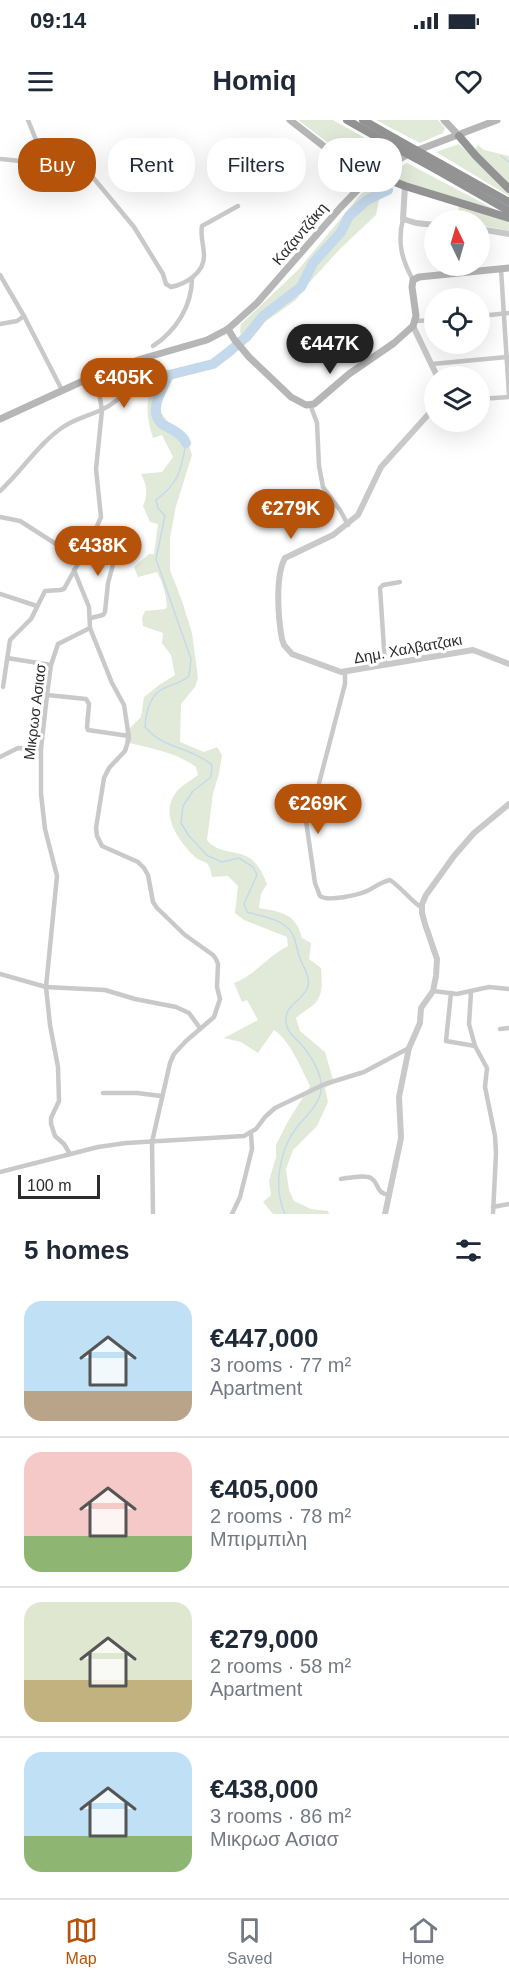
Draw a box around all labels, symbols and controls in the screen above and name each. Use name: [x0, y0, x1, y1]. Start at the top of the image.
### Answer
text: 09:14: [30, 8, 86, 33]
icon: menu: [24, 65, 57, 98]
icon: heart: [452, 65, 485, 98]
text: Homiq: [213, 66, 297, 96]
chip: Buy: [18, 138, 96, 192]
chip: Rent: [108, 138, 195, 192]
chip: Filters: [207, 138, 306, 192]
chip: New: [318, 138, 402, 192]
street label: Καζαντζάκη: [269, 199, 331, 268]
north arrow: [424, 210, 490, 276]
map controls: [424, 210, 490, 432]
button: locate: [424, 288, 490, 354]
pin: €447K: [288, 324, 372, 375]
text: €447K: [301, 332, 359, 354]
pin: €405K: [82, 358, 166, 409]
text: €405K: [95, 366, 153, 388]
button: layers: [424, 366, 490, 432]
pin: €279K: [249, 489, 333, 540]
text: €279K: [262, 497, 320, 519]
pin: €438K: [56, 526, 140, 577]
text: €438K: [69, 534, 127, 556]
street label: Δημ. Χαλβατζακι: [352, 631, 463, 666]
street label: Μικρωσ Ασιασ: [20, 662, 49, 761]
pin: €269K: [276, 784, 360, 835]
text: €269K: [289, 792, 347, 814]
scale bar: [18, 1172, 100, 1200]
text: 100 m: [27, 1177, 71, 1194]
icon: filters: [452, 1234, 485, 1267]
text: 5 homes: [24, 1235, 130, 1265]
text: €447,000: [210, 1323, 318, 1353]
icon: home: [72, 1325, 144, 1397]
text: 3 rooms · 77 m²: [210, 1354, 351, 1376]
text: Apartment: [210, 1377, 302, 1399]
text: €405,000: [210, 1474, 318, 1504]
icon: home: [72, 1476, 144, 1548]
text: 2 rooms · 78 m²: [210, 1505, 351, 1527]
text: Μπιρμπιλη: [210, 1528, 307, 1550]
text: €279,000: [210, 1624, 318, 1654]
icon: home: [72, 1626, 144, 1698]
text: 2 rooms · 58 m²: [210, 1655, 351, 1677]
text: Apartment: [210, 1678, 302, 1700]
text: €438,000: [210, 1774, 318, 1804]
icon: home: [72, 1776, 144, 1848]
text: 3 rooms · 86 m²: [210, 1805, 351, 1827]
text: Μικρωσ Ασιασ: [210, 1828, 339, 1850]
tab: Map: [65, 1914, 98, 1968]
tab: Saved: [227, 1914, 272, 1968]
tab: Home: [402, 1914, 444, 1968]

